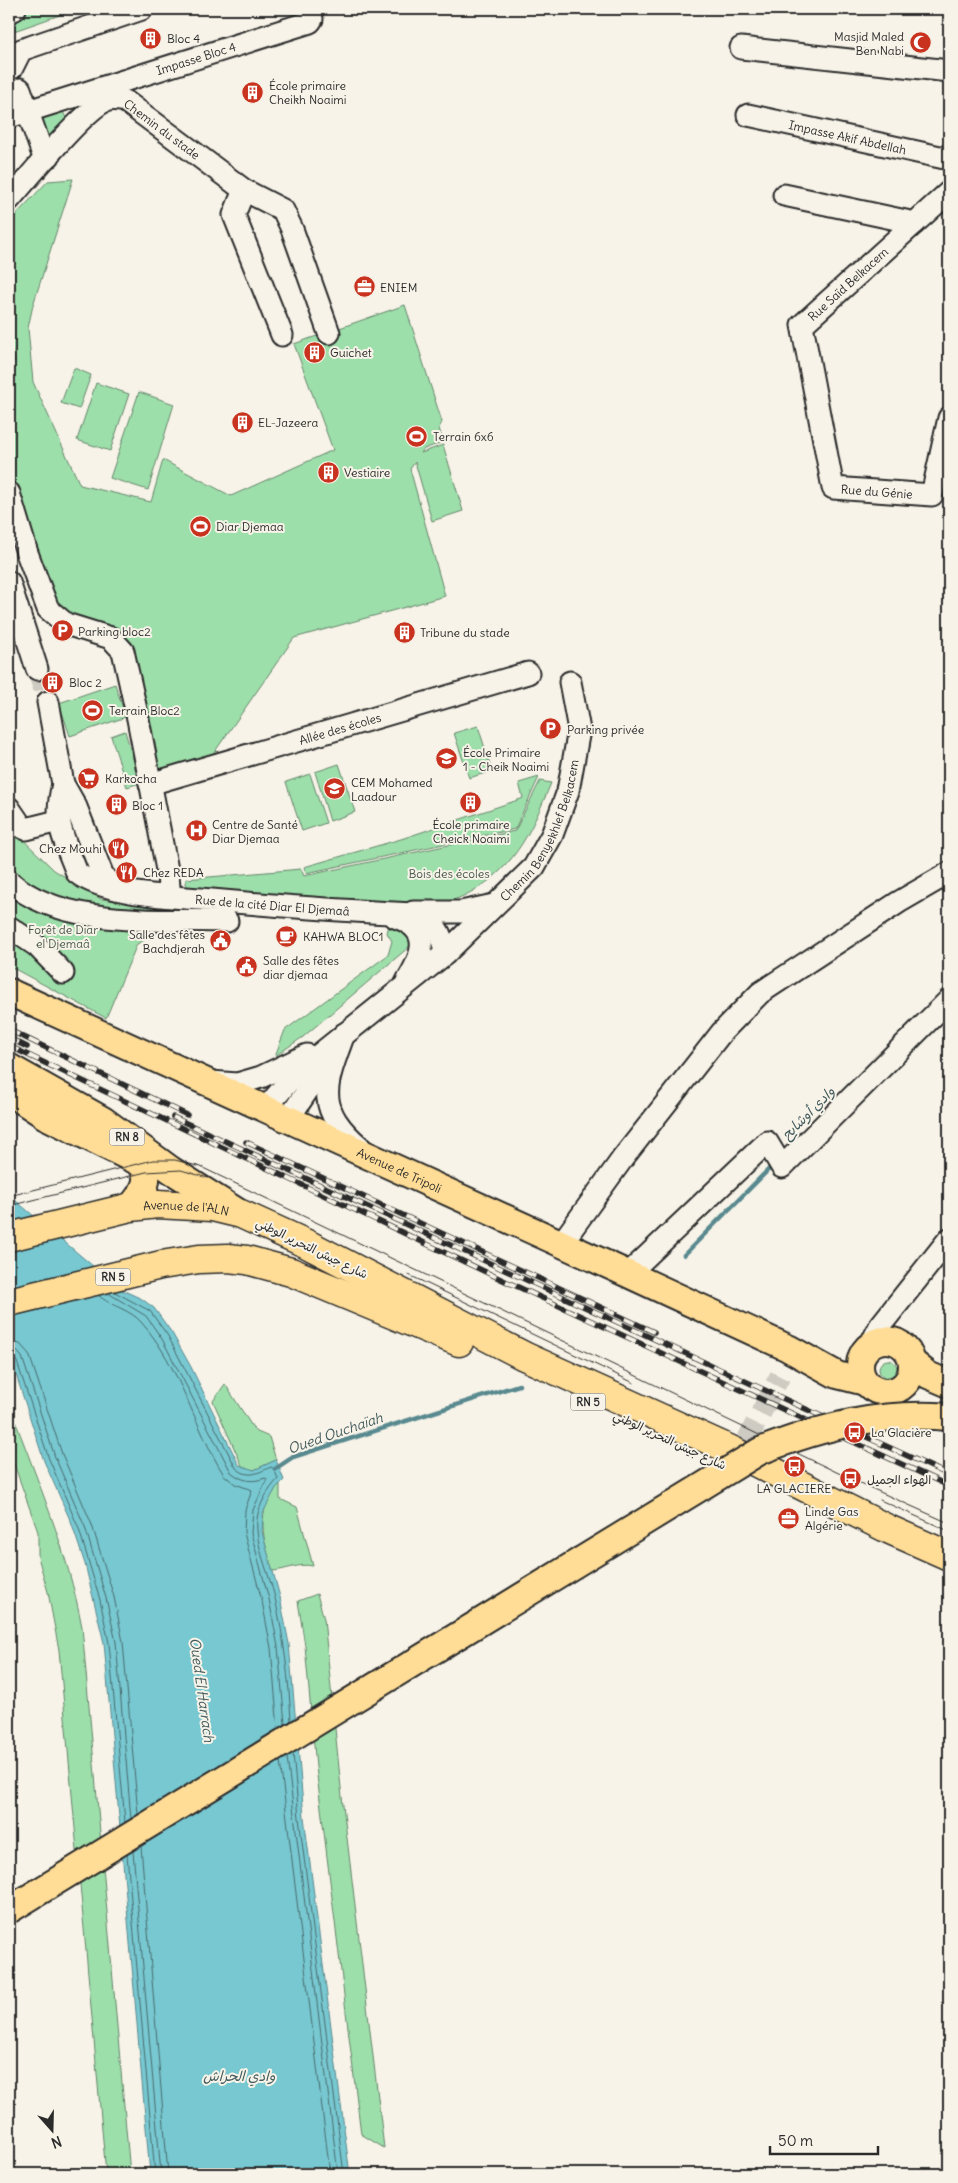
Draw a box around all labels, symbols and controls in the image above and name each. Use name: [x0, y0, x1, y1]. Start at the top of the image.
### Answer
building icon: Bloc 4: [139, 26, 163, 50]
place label: Masjid Maled Ben Nabi: [834, 29, 904, 58]
place label: Bloc 4: [167, 31, 200, 46]
mosque icon: Masjid Maled Ben Nabi: [908, 31, 932, 55]
street label: Impasse Bloc 4: [154, 38, 238, 78]
place label: École primaire Cheikh Noaimi: [269, 78, 347, 107]
building icon: École primaire Cheikh Noaimi: [241, 80, 265, 104]
street label: Chemin du stade: [121, 96, 203, 162]
street label: Impasse Akif Abdellah: [787, 117, 908, 157]
street label: Rue Saïd Belkacem: [805, 244, 892, 324]
office icon: ENIEM: [352, 275, 376, 299]
place label: ENIEM: [380, 280, 417, 295]
building icon: Guichet: [302, 340, 326, 364]
place label: Guichet: [330, 345, 372, 360]
building icon: EL-Jazeera: [230, 410, 254, 434]
place label: EL-Jazeera: [258, 415, 318, 430]
sports icon: Terrain 6x6: [405, 424, 429, 448]
place label: Terrain 6x6: [433, 429, 494, 444]
building icon: Vestiaire: [316, 460, 340, 484]
place label: Vestiaire: [344, 465, 390, 480]
street label: Rue du Génie: [840, 481, 913, 501]
sports icon: Diar Djemaa: [188, 514, 212, 538]
place label: Diar Djemaa: [216, 519, 284, 534]
parking icon: Parking bloc2: [50, 619, 74, 643]
building icon: Tribune du stade: [392, 620, 416, 644]
place label: Parking bloc2: [78, 624, 151, 639]
place label: Tribune du stade: [420, 625, 510, 640]
building icon: Bloc 2: [41, 670, 65, 694]
place label: Bloc 2: [69, 675, 102, 690]
sports icon: Terrain Bloc2: [81, 698, 105, 722]
place label: Terrain Bloc2: [109, 703, 180, 718]
street label: Allée des écoles: [297, 709, 383, 747]
parking icon: Parking privée: [539, 717, 563, 741]
place label: Parking privée: [567, 722, 644, 737]
place label: École Primaire 1 - Cheik Noaimi: [463, 745, 549, 774]
school or university icon: École Primaire 1 - Cheik Noaimi: [435, 747, 459, 771]
street label: Chemin Benyekhlef Belkacem: [496, 758, 581, 904]
supermarket icon: Karkocha: [77, 766, 101, 790]
place label: Karkocha: [105, 771, 157, 786]
place label: CEM Mohamed Laadour: [351, 775, 433, 804]
school or university icon: CEM Mohamed Laadour: [323, 777, 347, 801]
building icon: École primaire Cheick Noaimi: [459, 791, 483, 815]
building icon: Bloc 1: [104, 793, 128, 817]
place label: Bloc 1: [132, 798, 163, 813]
place label: Centre de Santé Diar Djemaa: [212, 817, 298, 846]
place label: École primaire Cheick Noaimi: [432, 817, 510, 846]
hospital icon: Centre de Santé Diar Djemaa: [184, 819, 208, 843]
restaurant icon: Chez Mouhi: [106, 836, 130, 860]
place label: Chez Mouhi: [39, 841, 102, 856]
restaurant icon: Chez REDA: [115, 860, 139, 884]
place label: Chez REDA: [143, 865, 204, 880]
park label: Bois des écoles: [408, 866, 490, 881]
street label: Rue de la cité Diar El Djemaâ: [195, 891, 350, 918]
park label: Forêt de Diar el Djemaâ: [28, 922, 98, 951]
cafe icon: KAHWA BLOC1: [275, 924, 299, 948]
place label: Salle des fêtes Bachdjerah: [129, 927, 205, 956]
public building icon: Salle des fêtes Bachdjerah: [209, 929, 233, 953]
place label: KAHWA BLOC1: [303, 929, 384, 944]
place label: Salle des fêtes diar djemaa: [263, 953, 339, 982]
public building icon: Salle des fêtes diar djemaa: [235, 955, 259, 979]
water label: وادي أوشايح: [778, 1082, 840, 1145]
road number: RN 8: [110, 1128, 144, 1146]
street label: Avenue de Tripoli: [355, 1144, 444, 1196]
street label: Avenue de l'ALN: [142, 1196, 231, 1218]
street label: شارع جيش التحرير الوطني: [252, 1214, 370, 1285]
road number: RN 5: [96, 1268, 130, 1286]
road number: RN 5: [570, 1394, 606, 1410]
street label: شارع جيش التحرير الوطني: [610, 1407, 729, 1476]
water label: Oued Ouchaïah: [285, 1408, 386, 1458]
bus stop icon: La Glacière: [843, 1420, 867, 1444]
place label: La Glacière: [871, 1425, 932, 1440]
bus stop icon: LA GLACIERE: [782, 1455, 806, 1479]
bus stop icon: الهواء الجميل: [839, 1467, 863, 1491]
place label: الهواء الجميل: [867, 1472, 931, 1488]
place label: LA GLACIERE: [757, 1481, 831, 1496]
place label: Linde Gas Algérie: [805, 1504, 858, 1533]
office icon: Linde Gas Algérie: [777, 1506, 801, 1530]
water label: Oued El Harrach: [186, 1637, 218, 1744]
water label: وادي الحراش: [203, 2067, 276, 2087]
north arrow: [28, 2106, 78, 2156]
scale bar: [770, 2123, 878, 2155]
text: 50 m: [778, 2131, 813, 2150]
text: N: [49, 2132, 64, 2152]

